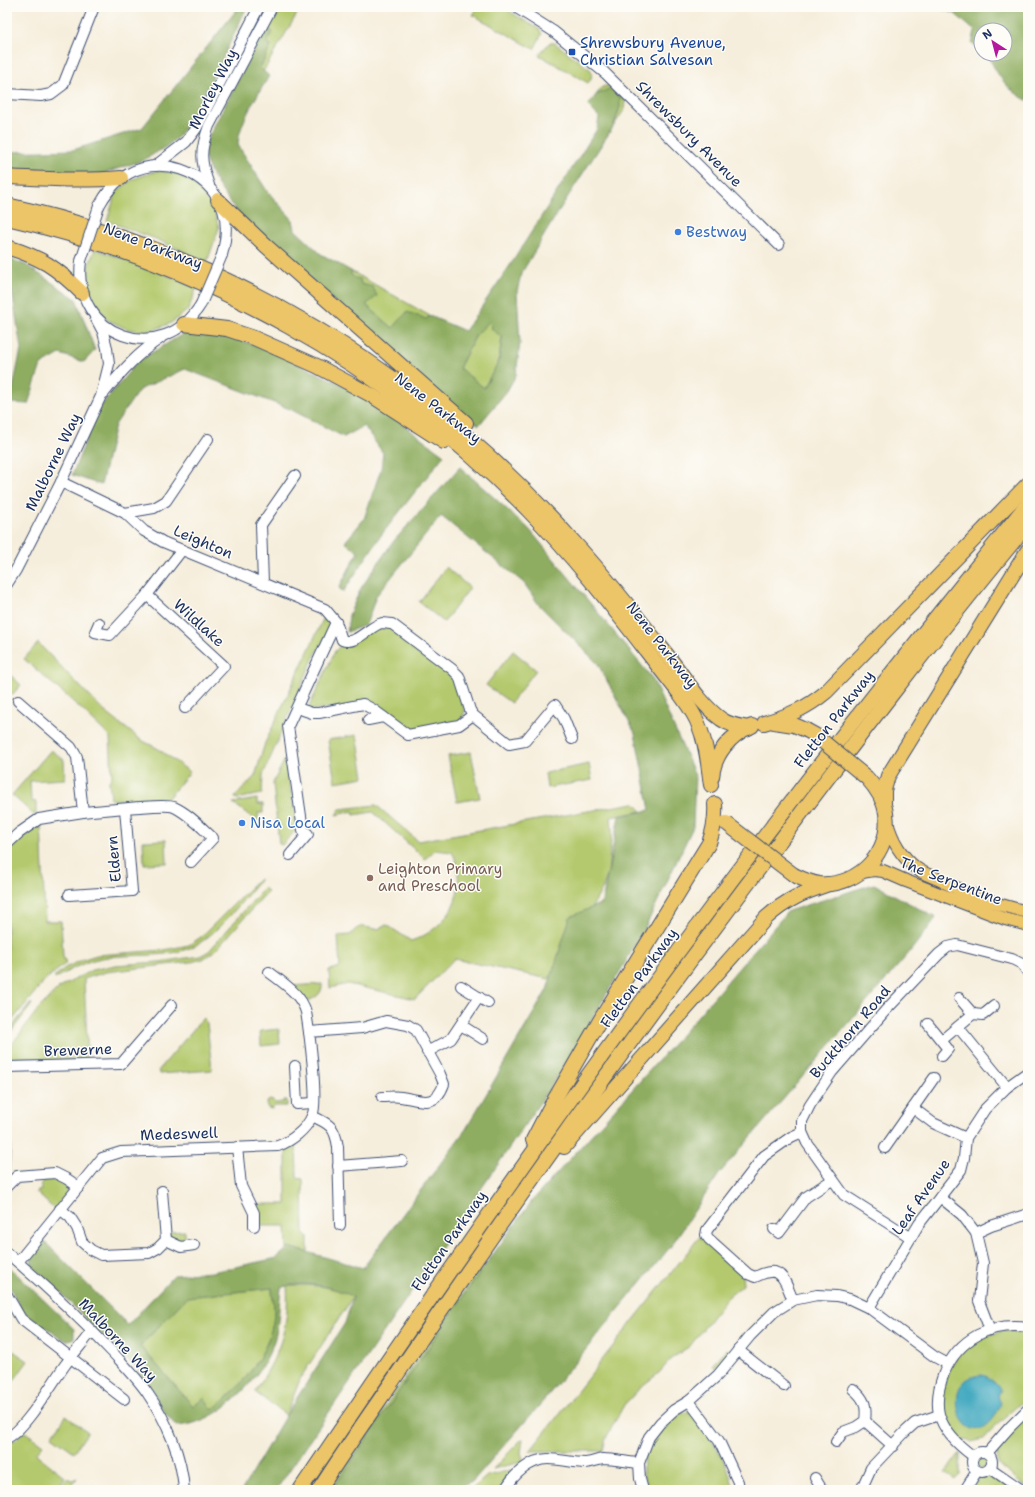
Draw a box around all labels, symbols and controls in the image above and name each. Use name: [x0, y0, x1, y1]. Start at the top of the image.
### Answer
north arrow: [973, 22, 1013, 62]
text: N: [979, 26, 996, 43]
place label: Shrewsbury Avenue, Christian Salvesan: [580, 33, 726, 70]
street label: Morley Way: [184, 45, 242, 133]
marker: Shrewsbury Avenue, Christian Salvesan: [567, 47, 577, 57]
street label: Shrewsbury Avenue: [632, 77, 746, 191]
street label: Nene Parkway: [100, 218, 206, 274]
place label: Bestway: [686, 222, 747, 242]
marker: Bestway: [673, 227, 683, 237]
street label: Nene Parkway: [391, 368, 485, 448]
street label: Malborne Way: [21, 410, 85, 514]
street label: Leighton: [170, 521, 236, 563]
street label: Wildlake: [169, 595, 229, 651]
street label: Nene Parkway: [622, 598, 702, 692]
street label: Fletton Parkway: [789, 666, 879, 772]
place label: Nisa Local: [250, 813, 326, 833]
marker: Nisa Local: [237, 818, 247, 828]
street label: Eldern: [102, 835, 126, 883]
street label: The Serpentine: [897, 852, 1005, 910]
place label: Leighton Primary and Preschool: [378, 859, 502, 896]
marker: Leighton Primary and Preschool: [365, 873, 375, 883]
street label: Fletton Parkway: [596, 924, 682, 1032]
street label: Buckthorn Road: [805, 981, 895, 1083]
street label: Brewerne: [43, 1039, 113, 1061]
street label: Medeswell: [140, 1123, 219, 1145]
street label: Leaf Avenue: [887, 1155, 955, 1239]
street label: Fletton Parkway: [407, 1187, 491, 1295]
street label: Malborne Way: [74, 1294, 162, 1386]

